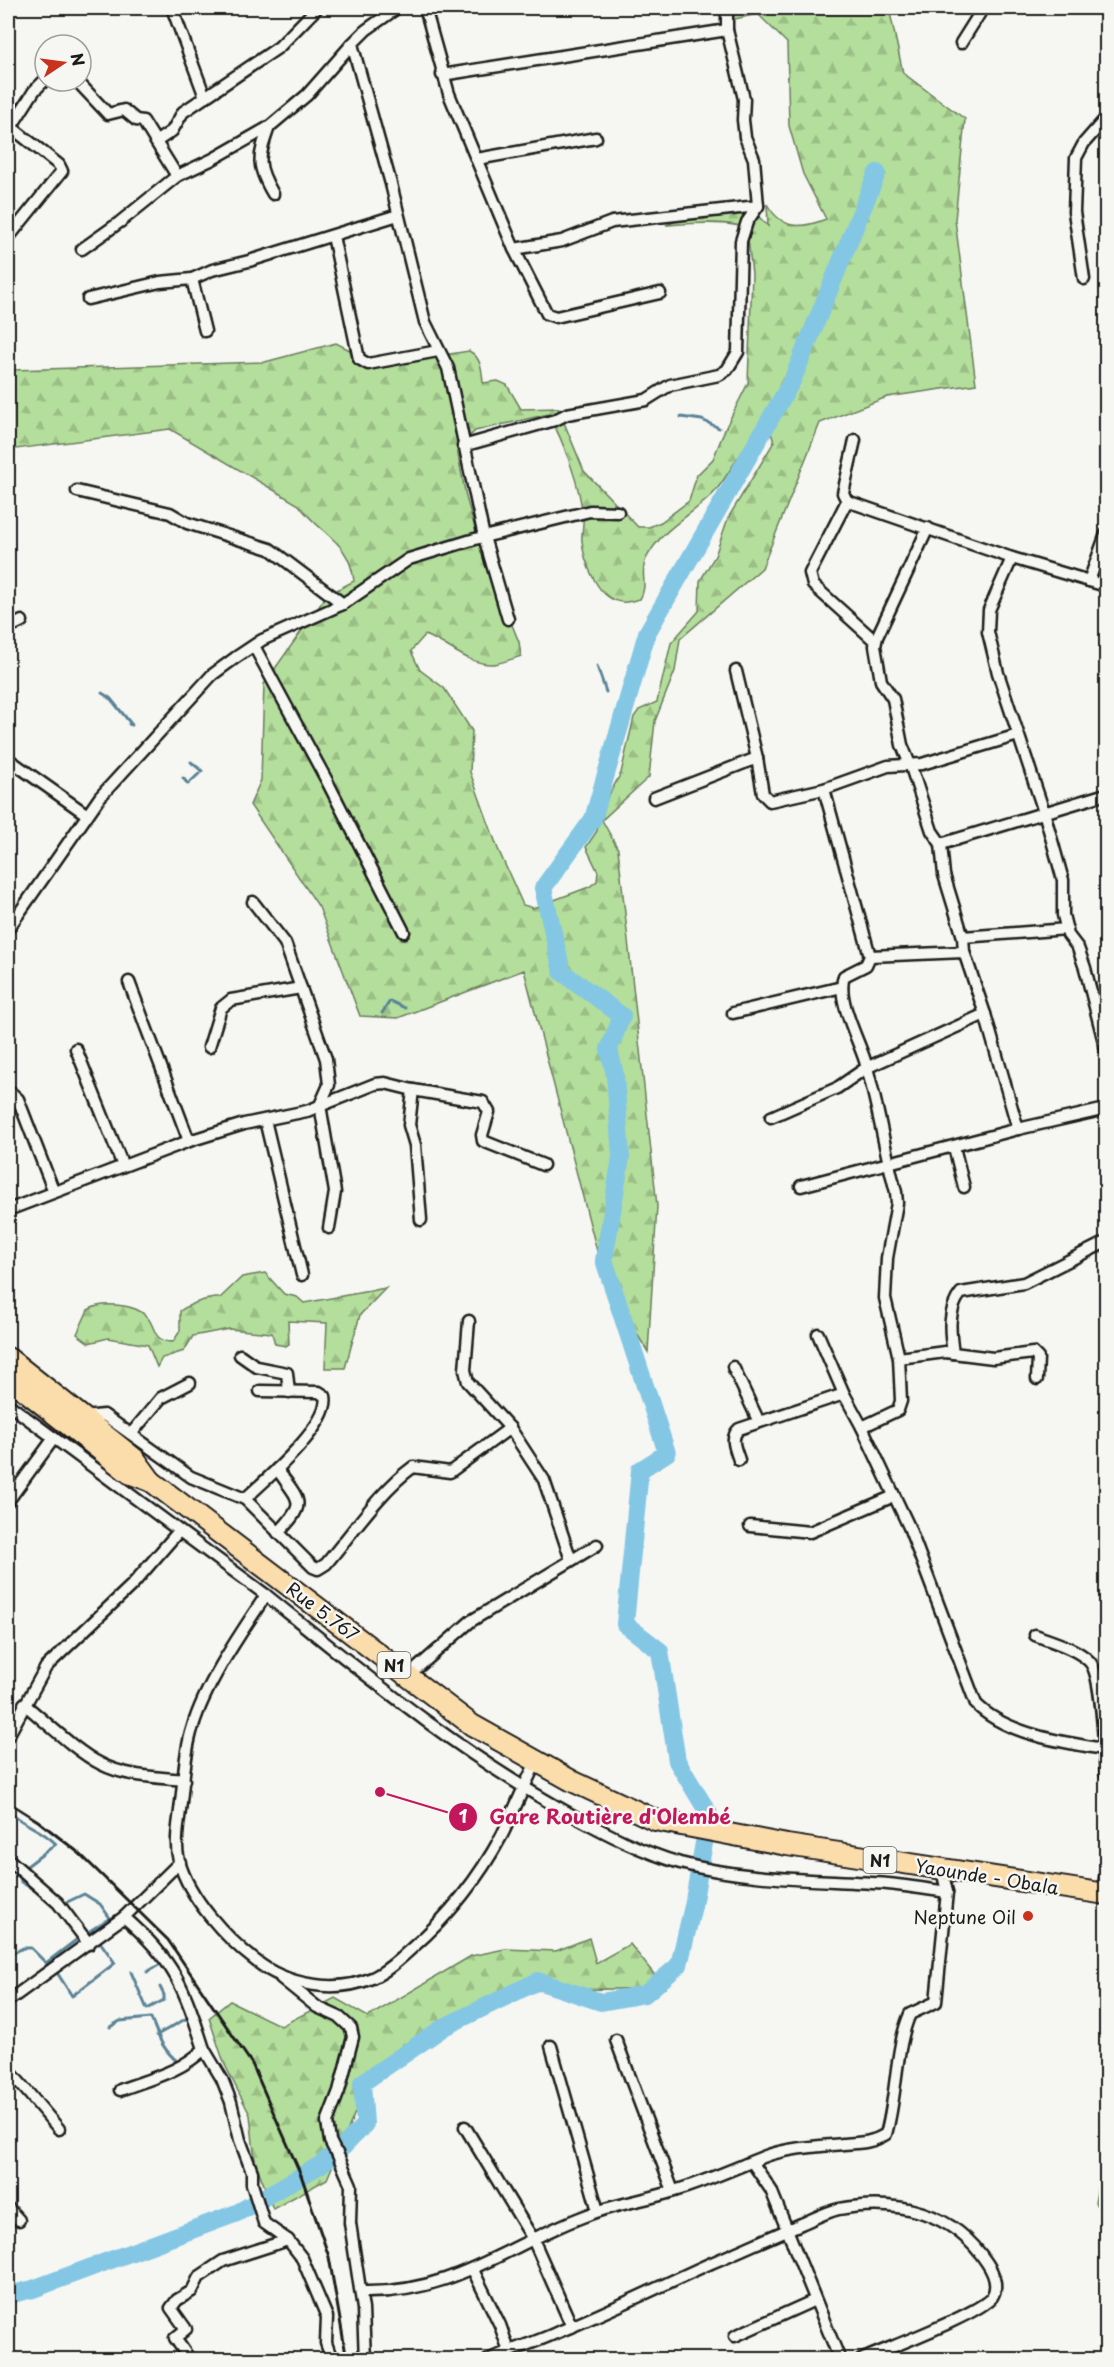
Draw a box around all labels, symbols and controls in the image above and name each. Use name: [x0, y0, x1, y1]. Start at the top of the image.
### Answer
north arrow: [33, 33, 93, 93]
text: N: [65, 51, 92, 68]
street label: Rue 5.767: [281, 1575, 365, 1647]
road number: N1: [378, 1652, 410, 1678]
callout: Gare Routière d'Olembé: [448, 1798, 742, 1836]
text: Gare Routière d'Olembé: [489, 1801, 731, 1831]
text: 1: [459, 1802, 468, 1829]
road number: N1: [864, 1847, 896, 1873]
street label: Yaounde - Obala: [913, 1851, 1061, 1901]
place label: Neptune Oil: [914, 1903, 1016, 1930]
marker: Neptune Oil: [1021, 1909, 1035, 1923]

